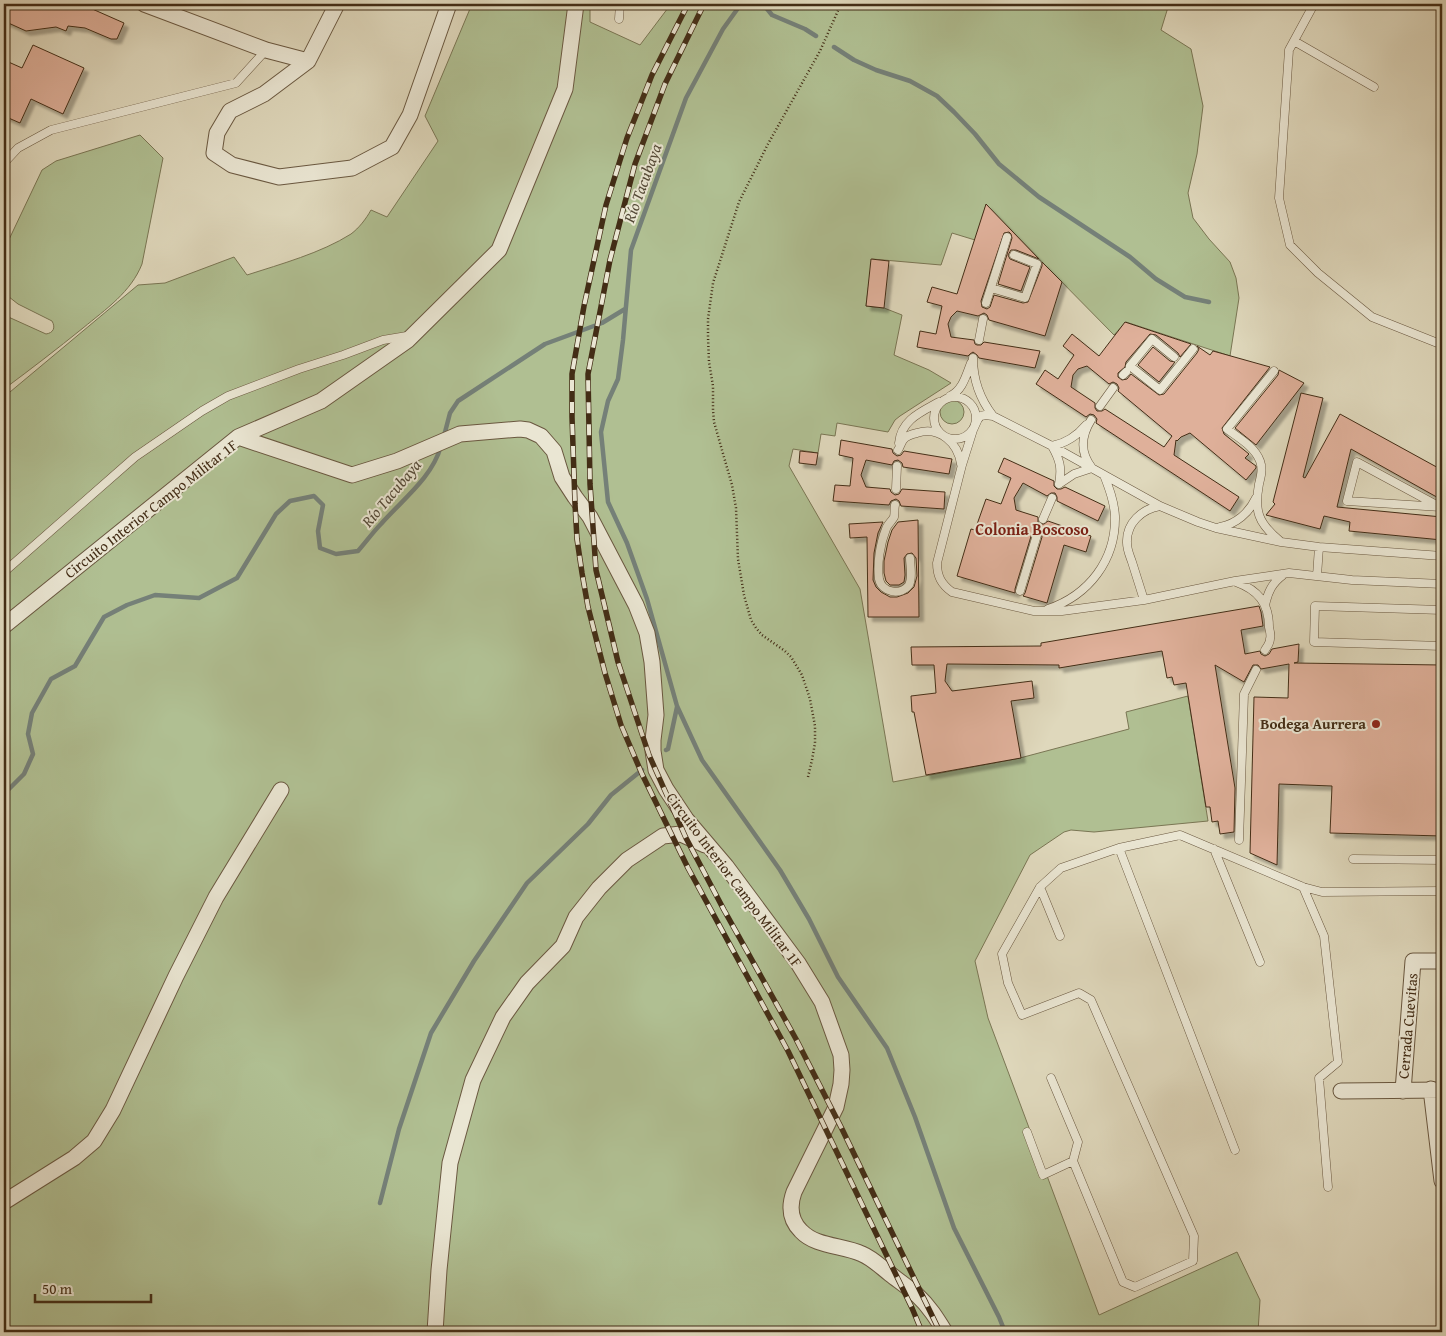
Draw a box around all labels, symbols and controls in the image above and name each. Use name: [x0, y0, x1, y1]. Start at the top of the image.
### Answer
water label: Río Tacubaya: [616, 140, 668, 227]
street label: Circuito Interior Campo Militar 1F: [60, 434, 242, 583]
water label: Río Tacubaya: [355, 453, 427, 533]
district label: Colonia Boscoso: [975, 517, 1089, 541]
place label: Bodega Aurrera: [1260, 713, 1366, 734]
marker: Bodega Aurrera: [1370, 718, 1382, 730]
street label: Circuito Interior Campo Militar 1F: [662, 788, 807, 972]
street label: Cerrada Cuevitas: [1392, 972, 1423, 1080]
scale bar: [35, 1271, 151, 1303]
text: 50 m: [42, 1278, 73, 1299]

